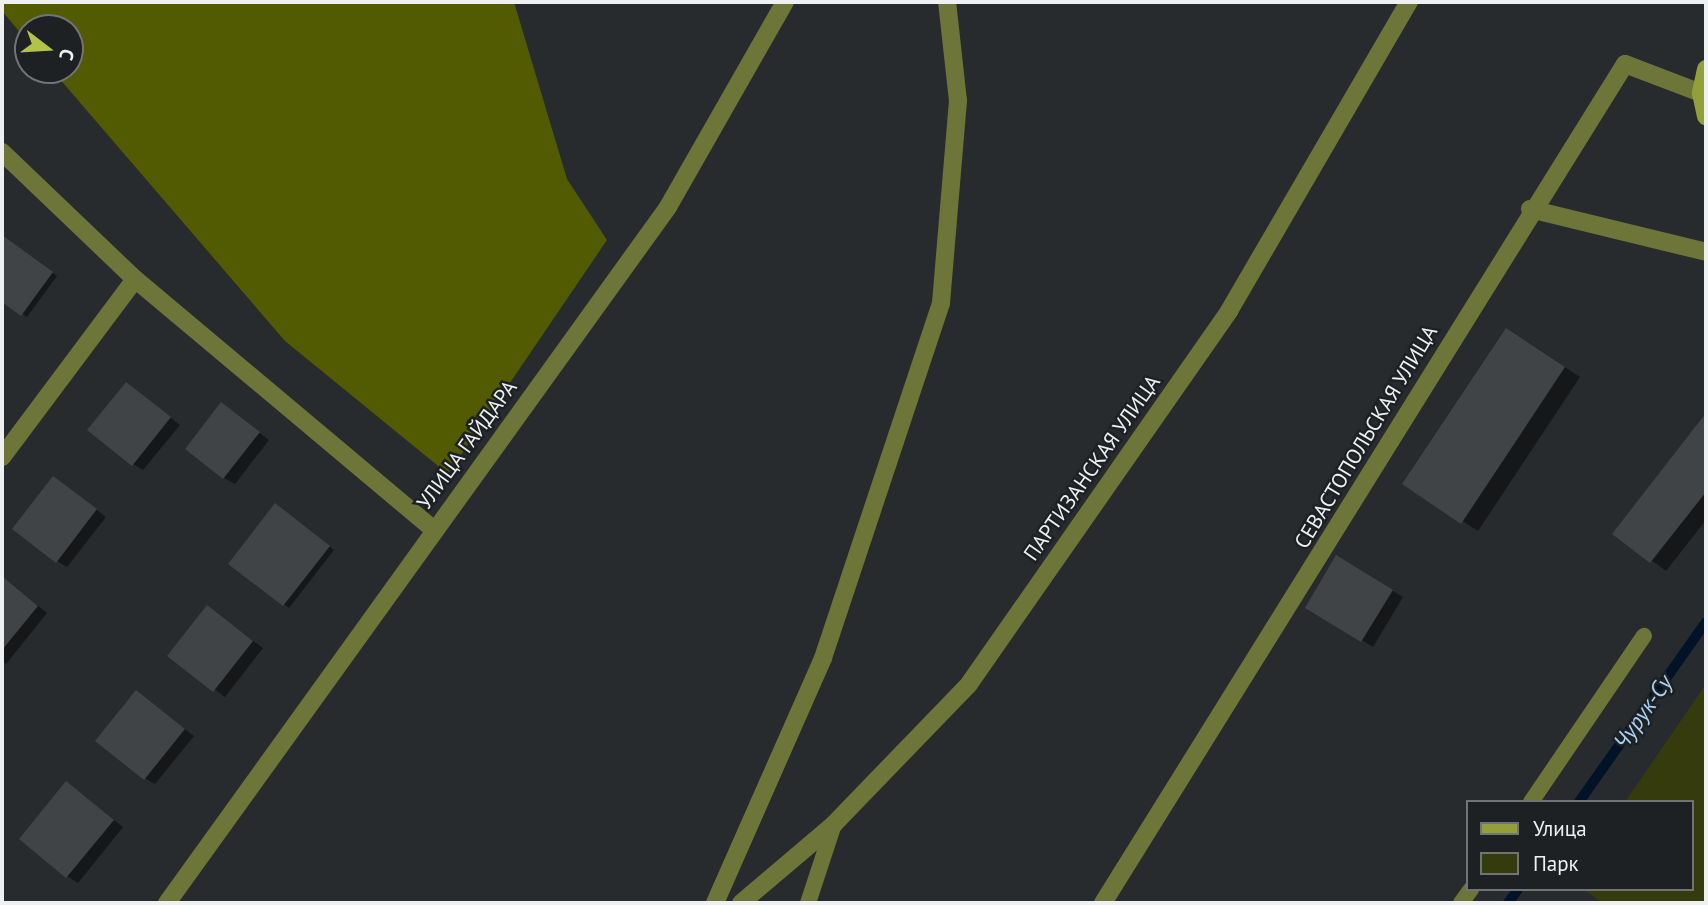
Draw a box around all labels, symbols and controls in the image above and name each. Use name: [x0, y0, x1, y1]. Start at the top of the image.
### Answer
north arrow: [14, 14, 84, 84]
text: С: [54, 46, 80, 63]
street label: СЕВАСТОПОЛЬСКАЯ УЛИЦА: [1289, 321, 1443, 553]
street label: ПАРТИЗАНСКАЯ УЛИЦА: [1018, 370, 1166, 566]
street label: УЛИЦА ГАЙДАРА: [411, 375, 523, 515]
water label: Чурук-Су: [1608, 670, 1678, 754]
legend: [1466, 800, 1694, 891]
text: Улица: [1533, 815, 1587, 842]
text: Парк: [1533, 850, 1579, 877]

